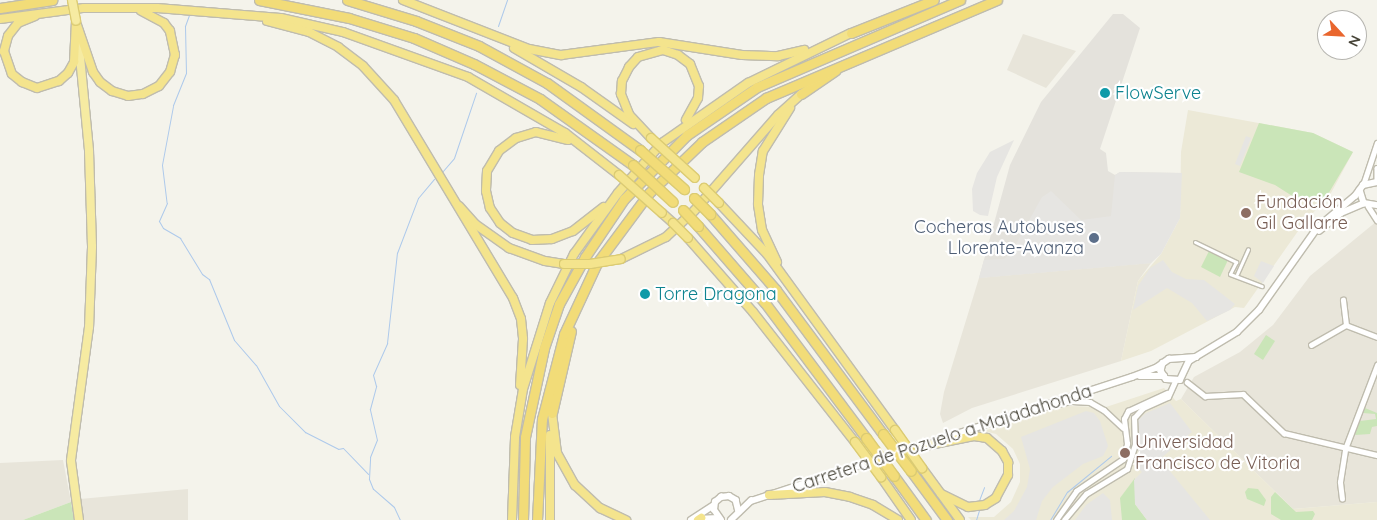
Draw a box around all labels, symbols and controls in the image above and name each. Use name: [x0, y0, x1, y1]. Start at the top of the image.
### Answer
north arrow: [1317, 10, 1367, 60]
text: N: [1344, 32, 1365, 49]
place label: FlowServe: [1115, 82, 1201, 104]
marker: FlowServe: [1099, 87, 1111, 99]
place label: Fundación Gil Gallarre: [1256, 192, 1348, 234]
marker: Fundación Gil Gallarre: [1240, 207, 1252, 219]
place label: Cocheras Autobuses Llorente-Avanza: [914, 217, 1084, 260]
marker: Cocheras Autobuses Llorente-Avanza: [1088, 232, 1100, 244]
place label: Torre Dragona: [655, 283, 777, 305]
marker: Torre Dragona: [639, 288, 651, 300]
street label: Carretera de Pozuelo a Majadahonda: [790, 380, 1094, 498]
place label: Universidad Francisco de Vitoria: [1135, 432, 1300, 474]
marker: Universidad Francisco de Vitoria: [1119, 447, 1131, 459]

